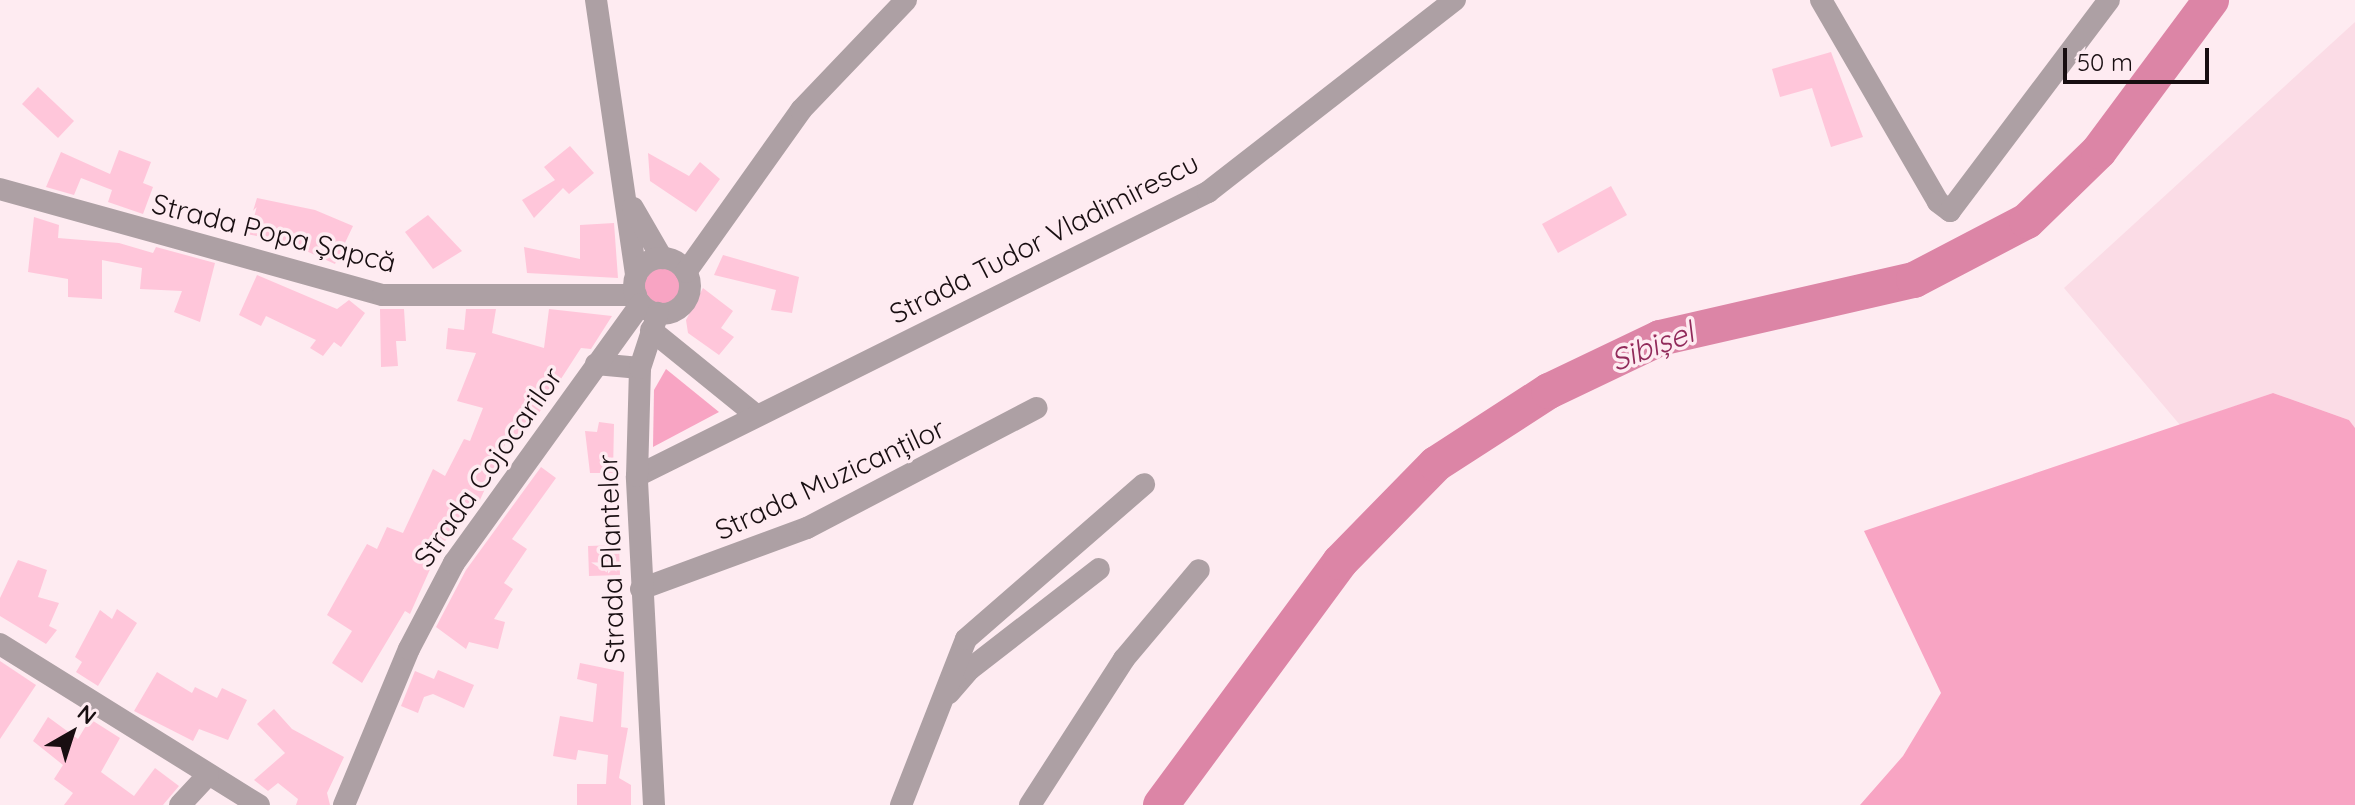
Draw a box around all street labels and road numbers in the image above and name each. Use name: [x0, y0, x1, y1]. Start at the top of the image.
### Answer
street label: Strada Tudor Vladimirescu: [884, 145, 1204, 331]
street label: Strada Popa Șapcă: [149, 186, 399, 280]
street label: Strada Cojocarilor: [407, 361, 569, 573]
street label: Strada Muzicanților: [710, 411, 950, 547]
street label: Strada Plantelor: [591, 454, 631, 664]

